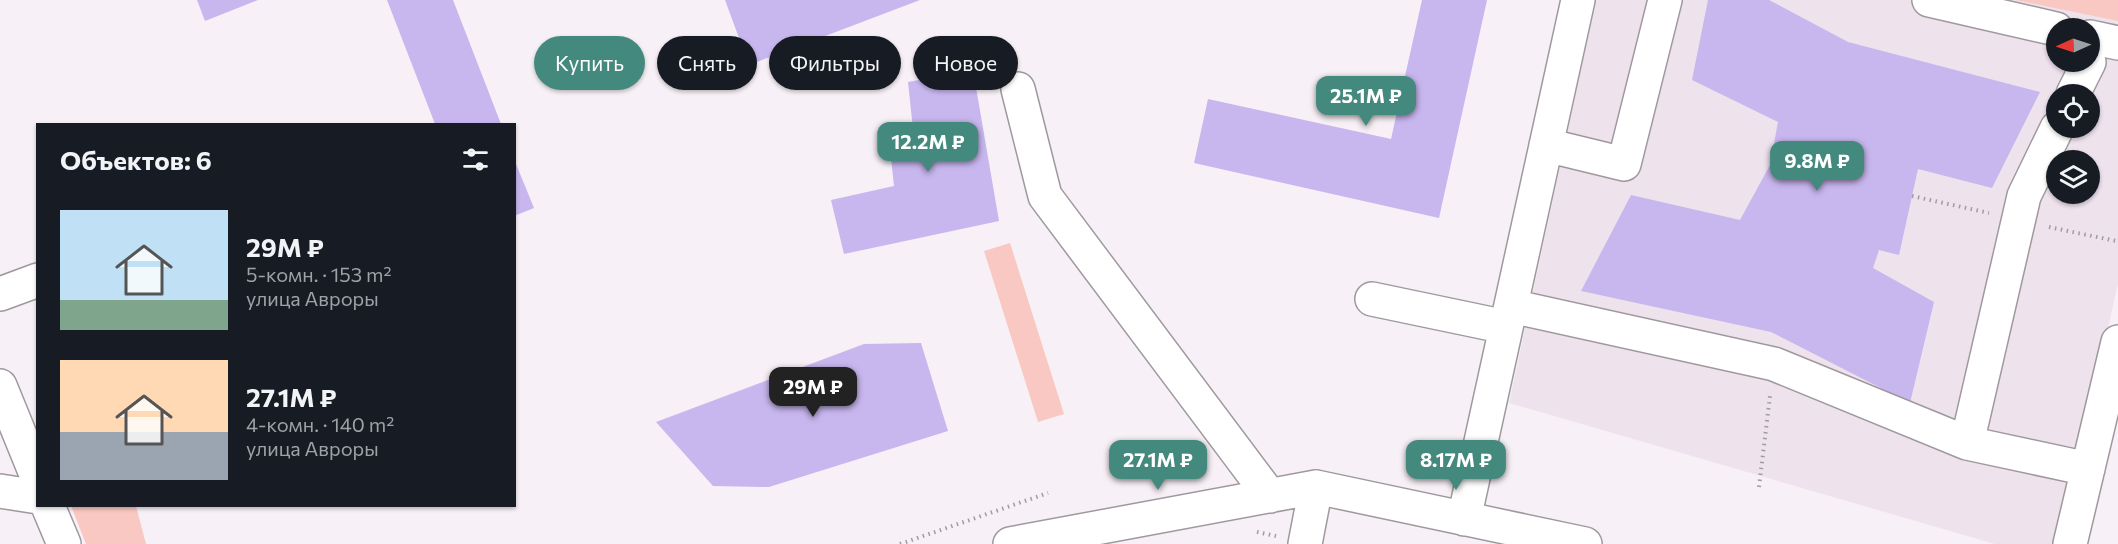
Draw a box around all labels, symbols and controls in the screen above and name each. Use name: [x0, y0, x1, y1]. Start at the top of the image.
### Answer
north arrow: [2046, 18, 2100, 72]
map controls: [2046, 18, 2100, 204]
chip: Купить: [534, 36, 645, 90]
chip: Снять: [657, 36, 757, 90]
chip: Фильтры: [769, 36, 901, 90]
chip: Новое: [913, 36, 1018, 90]
pin: 25.1M ₽: [1311, 76, 1421, 127]
text: 25.1M ₽: [1330, 83, 1402, 107]
button: locate: [2046, 84, 2100, 138]
pin: 12.2M ₽: [873, 122, 983, 173]
text: 12.2M ₽: [891, 129, 965, 153]
pin: 9.8M ₽: [1768, 141, 1866, 192]
icon: filters: [459, 143, 492, 176]
text: Объектов: 6: [60, 144, 212, 175]
text: 9.8M ₽: [1784, 148, 1850, 172]
button: layers: [2046, 150, 2100, 204]
text: 29M ₽: [246, 231, 324, 262]
icon: home: [108, 234, 180, 306]
text: 5-комн. · 153 m²: [246, 262, 392, 286]
text: улица Авроры: [246, 286, 379, 310]
pin: 29M ₽: [771, 367, 855, 418]
text: 29M ₽: [783, 374, 843, 398]
text: 27.1M ₽: [246, 381, 337, 412]
icon: home: [108, 384, 180, 456]
text: 4-комн. · 140 m²: [246, 412, 394, 436]
text: улица Авроры: [246, 436, 379, 460]
pin: 27.1M ₽: [1103, 440, 1213, 491]
pin: 8.17M ₽: [1401, 440, 1511, 491]
text: 27.1M ₽: [1123, 447, 1193, 471]
text: 8.17M ₽: [1420, 447, 1492, 471]

